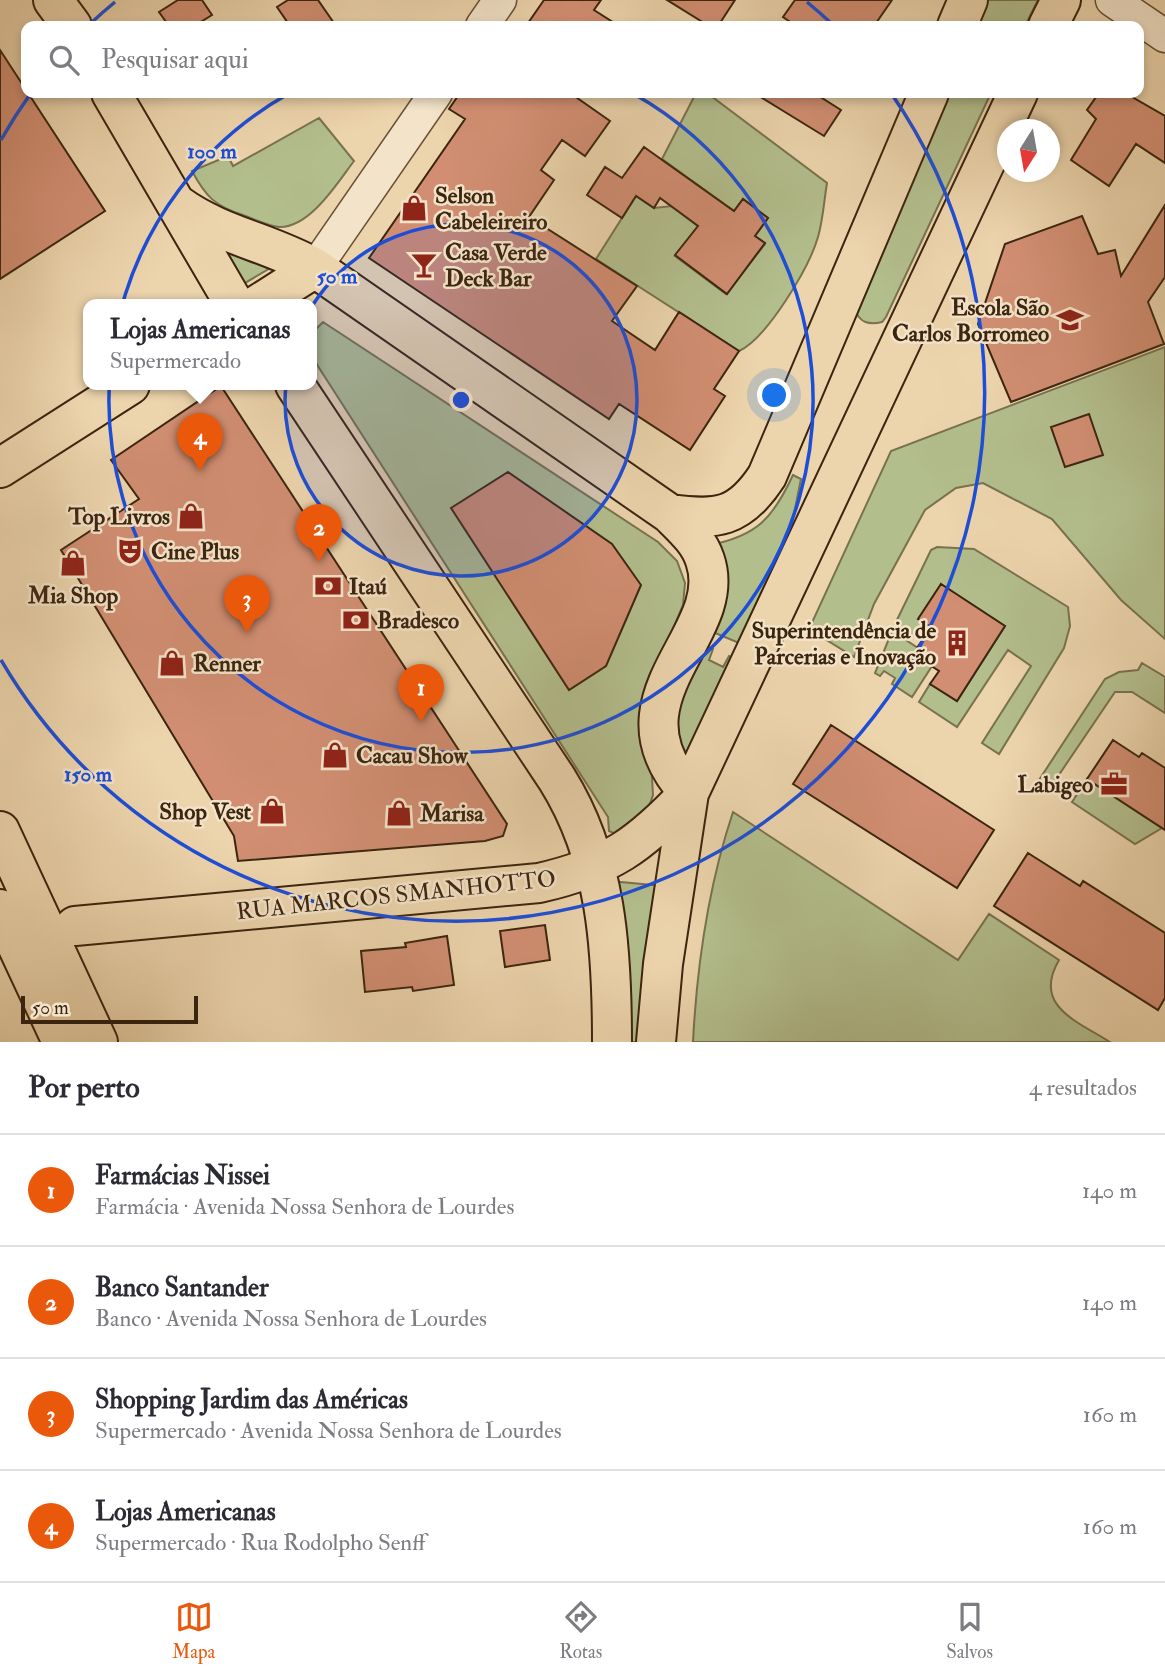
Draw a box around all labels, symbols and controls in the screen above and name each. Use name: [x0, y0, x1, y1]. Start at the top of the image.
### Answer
search box: [21, 21, 1144, 98]
icon: search: [45, 41, 83, 79]
text: Pesquisar aqui: [101, 44, 249, 76]
north arrow: [997, 119, 1060, 182]
text: 100 m: [187, 138, 238, 165]
place label: Selson Cabeleireiro: [435, 181, 547, 236]
shop icon: Selson Cabeleireiro: [399, 193, 429, 223]
place label: Casa Verde Deck Bar: [445, 238, 547, 293]
bar icon: Casa Verde Deck Bar: [409, 250, 439, 280]
text: 50 m: [317, 263, 358, 290]
place label: Escola São Carlos Borromeo: [892, 293, 1049, 348]
popup: [83, 299, 317, 390]
school or university icon: Escola São Carlos Borromeo: [1055, 305, 1085, 335]
text: Lojas Americanas: [110, 314, 290, 346]
text: Supermercado: [110, 346, 241, 375]
your location: [757, 378, 791, 412]
centre of rings: [449, 388, 473, 412]
pin: 4: [177, 413, 223, 471]
shop icon: Top Livros: [176, 501, 206, 531]
place label: Top Livros: [67, 502, 170, 532]
pin: 2: [296, 504, 342, 562]
theatre icon: Cine Plus: [115, 536, 145, 566]
place label: Cine Plus: [151, 537, 239, 566]
shop icon: Mia Shop: [58, 548, 88, 578]
bank icon: Itaú: [313, 571, 343, 601]
place label: Itaú: [349, 572, 387, 601]
pin: 3: [224, 575, 270, 633]
place label: Mia Shop: [27, 581, 118, 611]
bank icon: Bradesco: [341, 605, 371, 635]
place label: Bradesco: [377, 606, 459, 635]
place label: Superintendência de Parcerias e Inovação: [752, 616, 936, 671]
building icon: Superintendência de Parcerias e Inovação: [942, 628, 972, 658]
shop icon: Renner: [157, 648, 187, 678]
place label: Renner: [193, 649, 261, 678]
pin: 1: [398, 664, 444, 722]
shop icon: Cacau Show: [320, 740, 350, 770]
place label: Cacau Show: [356, 741, 468, 770]
text: 150 m: [64, 761, 113, 788]
office icon: Labigeo: [1099, 769, 1129, 799]
place label: Labigeo: [1018, 770, 1093, 800]
shop icon: Shop Vest: [257, 796, 287, 826]
place label: Shop Vest: [159, 797, 252, 827]
shop icon: Marisa: [384, 798, 414, 828]
place label: Marisa: [419, 799, 485, 828]
street label: RUA MARCOS SMANHOTTO: [235, 864, 557, 926]
scale bar: [21, 993, 198, 1025]
text: 50 m: [32, 996, 69, 1020]
text: Por perto: [28, 1069, 140, 1106]
text: 4 resultados: [1029, 1073, 1137, 1102]
text: Farmácias Nissei: [95, 1160, 270, 1192]
text: 1: [47, 1176, 55, 1205]
text: 140 m: [1082, 1176, 1137, 1205]
text: Farmácia · Avenida Nossa Senhora de Lourdes: [95, 1192, 514, 1221]
text: Banco Santander: [95, 1272, 269, 1304]
text: 2: [45, 1288, 57, 1317]
text: 140 m: [1082, 1288, 1137, 1317]
text: Banco · Avenida Nossa Senhora de Lourdes: [95, 1304, 487, 1333]
text: Shopping Jardim das Américas: [95, 1384, 408, 1416]
text: 3: [47, 1400, 55, 1429]
text: 160 m: [1083, 1400, 1137, 1429]
text: Supermercado · Avenida Nossa Senhora de Lourdes: [95, 1416, 562, 1445]
text: Lojas Americanas: [95, 1496, 276, 1528]
text: 4: [45, 1512, 57, 1541]
text: 160 m: [1083, 1512, 1137, 1541]
text: Supermercado · Rua Rodolpho Senff: [95, 1528, 425, 1557]
tab: Mapa: [172, 1598, 215, 1664]
tab: Rotas: [559, 1598, 602, 1664]
tab: Salvos: [946, 1598, 993, 1664]

